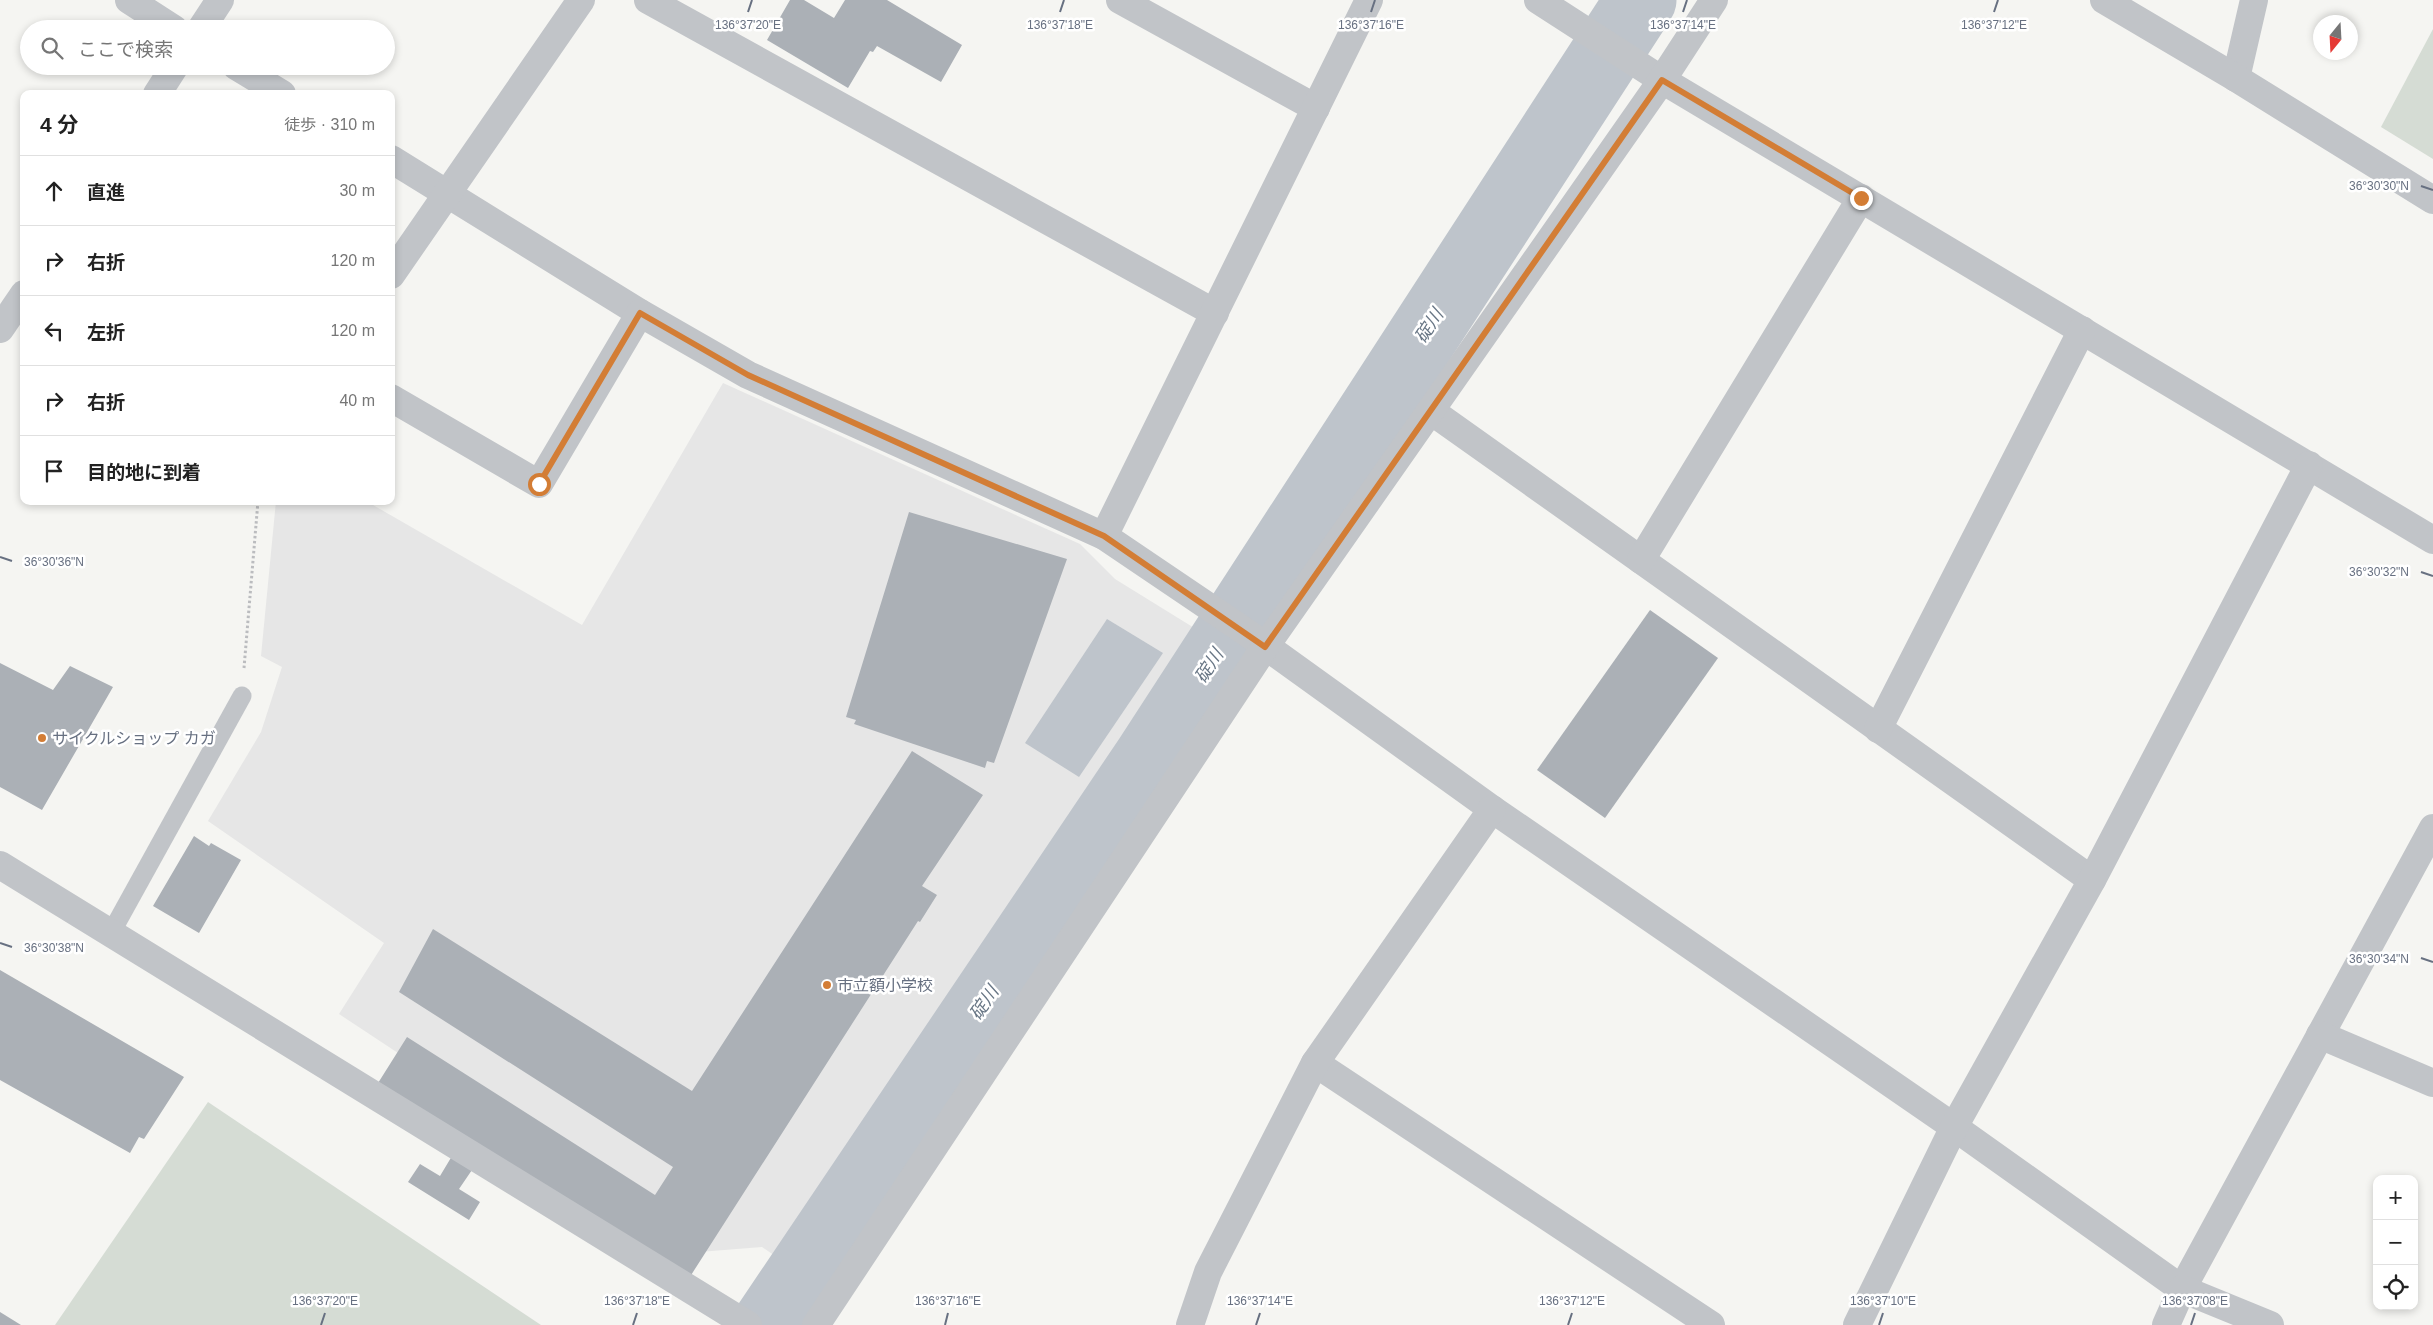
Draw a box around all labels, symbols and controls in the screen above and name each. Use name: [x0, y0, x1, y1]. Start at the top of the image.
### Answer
north arrow: [2313, 15, 2358, 60]
text: 136°37'20"E: [715, 18, 781, 32]
text: 136°37'18"E: [1027, 18, 1093, 32]
text: 136°37'16"E: [1338, 18, 1404, 32]
text: 136°37'14"E: [1650, 18, 1716, 32]
text: 136°37'12"E: [1961, 18, 2027, 32]
search box: [20, 20, 395, 75]
icon: search: [38, 34, 66, 62]
text: ここで検索: [78, 39, 173, 60]
text: 4 分: [40, 113, 79, 136]
text: 徒歩 · 310 m: [284, 116, 375, 133]
icon: ahead: [40, 177, 68, 205]
text: 36°30'30"N: [2349, 179, 2409, 193]
text: 直進: [87, 182, 125, 203]
text: 30 m: [339, 182, 375, 199]
route end: [1850, 187, 1873, 210]
icon: right: [40, 247, 68, 275]
text: 右折: [87, 252, 125, 273]
text: 120 m: [331, 252, 375, 269]
water label: 碇川: [1411, 304, 1448, 347]
icon: left: [40, 317, 68, 345]
text: 左折: [87, 322, 125, 343]
text: 120 m: [331, 322, 375, 339]
icon: right: [40, 387, 68, 415]
text: 右折: [87, 392, 125, 413]
text: 40 m: [339, 392, 375, 409]
icon: arrive: [40, 457, 68, 485]
text: 目的地に到着: [87, 462, 201, 483]
route start: [528, 473, 551, 496]
text: 36°30'36"N: [24, 555, 84, 569]
text: 36°30'32"N: [2349, 565, 2409, 579]
water label: 碇川: [1191, 644, 1228, 687]
place label: サイクルショップ カガ: [52, 730, 216, 747]
marker: サイクルショップ カガ: [36, 732, 48, 744]
text: 36°30'38"N: [24, 941, 84, 955]
text: 36°30'34"N: [2349, 952, 2409, 966]
place label: 市立額小学校: [837, 977, 933, 994]
marker: 市立額小学校: [821, 979, 833, 991]
water label: 碇川: [966, 981, 1003, 1024]
map controls: [2373, 1175, 2418, 1310]
button: +: [2373, 1175, 2418, 1220]
button: −: [2373, 1220, 2418, 1265]
button: locate: [2373, 1265, 2418, 1310]
text: 136°37'20"E: [292, 1294, 358, 1308]
text: 136°37'18"E: [604, 1294, 670, 1308]
text: 136°37'16"E: [915, 1294, 981, 1308]
text: 136°37'14"E: [1227, 1294, 1293, 1308]
text: 136°37'12"E: [1539, 1294, 1605, 1308]
text: 136°37'10"E: [1850, 1294, 1916, 1308]
text: 136°37'08"E: [2162, 1294, 2228, 1308]

